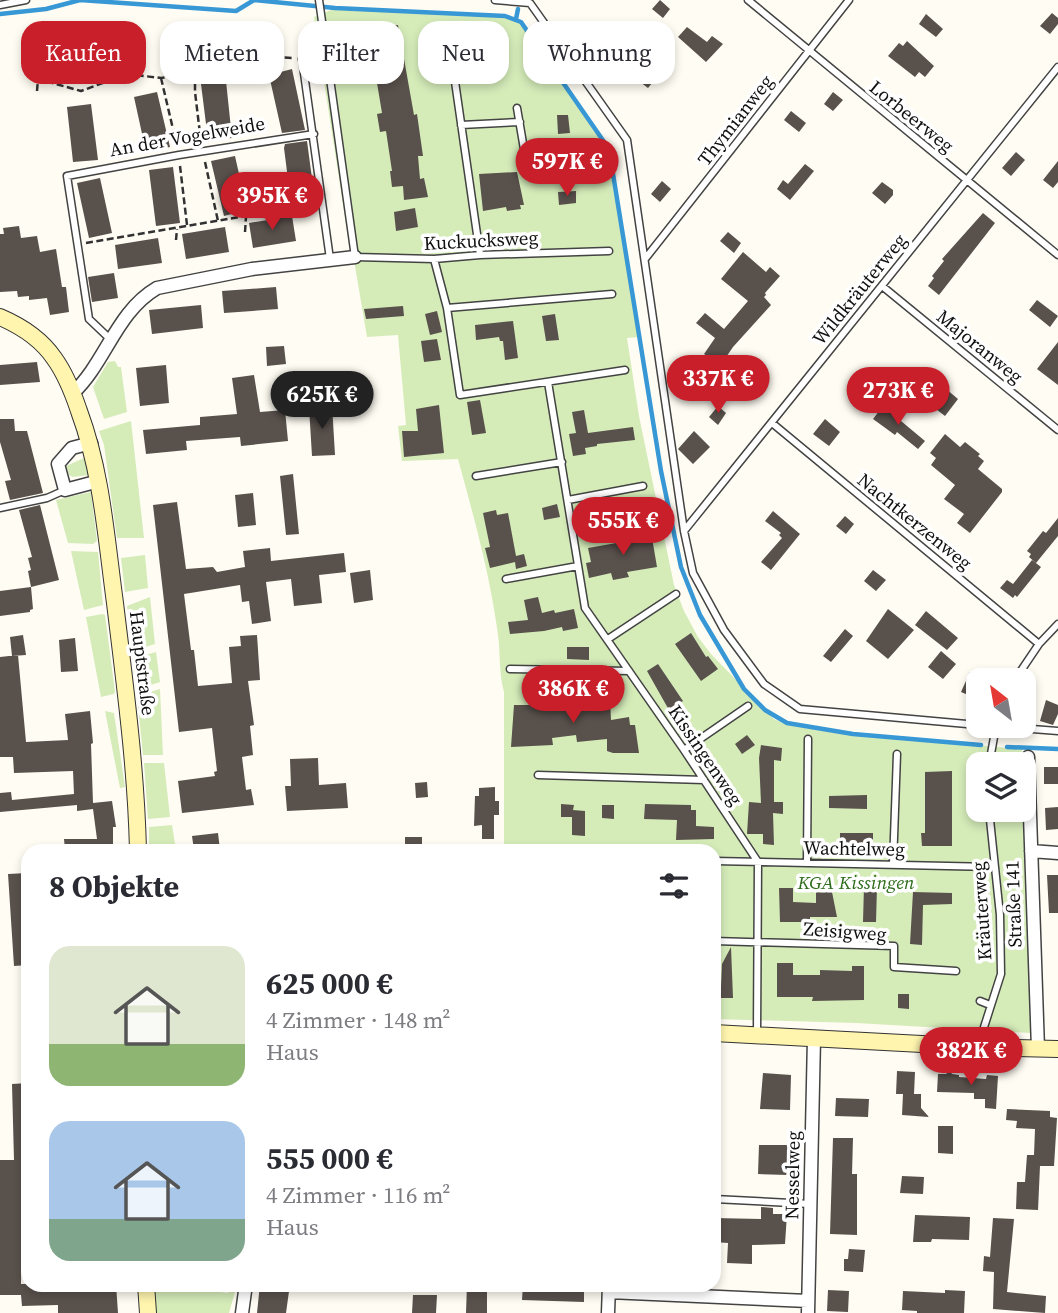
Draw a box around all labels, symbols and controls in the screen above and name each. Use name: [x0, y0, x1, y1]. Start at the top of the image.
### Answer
chip: Kaufen: [21, 21, 146, 84]
chip: Mieten: [160, 21, 284, 84]
chip: Filter: [298, 21, 404, 84]
chip: Neu: [418, 21, 509, 84]
chip: Wohnung: [523, 21, 675, 84]
street label: Thymianweg: [691, 69, 779, 171]
street label: Lorbeerweg: [864, 74, 960, 158]
street label: An der Vogelweide: [107, 110, 267, 162]
pin: 597K €: [510, 138, 624, 198]
text: 597K €: [532, 145, 602, 177]
pin: 395K €: [215, 173, 329, 232]
text: 395K €: [237, 179, 307, 211]
street label: Kuckucksweg: [423, 224, 539, 256]
street label: Wildkräuterweg: [806, 228, 912, 350]
street label: Majoranweg: [931, 303, 1029, 389]
pin: 337K €: [661, 356, 775, 415]
text: 337K €: [683, 362, 753, 394]
pin: 273K €: [841, 368, 955, 427]
pin: 625K €: [265, 372, 379, 431]
text: 273K €: [863, 374, 933, 406]
text: 625K €: [287, 378, 357, 410]
street label: Nachtkerzenweg: [852, 467, 978, 575]
pin: 555K €: [566, 498, 680, 557]
text: 555K €: [588, 504, 658, 536]
street label: Hauptstraße: [124, 609, 162, 717]
pin: 386K €: [516, 666, 630, 725]
north arrow: [966, 668, 1036, 738]
map controls: [966, 668, 1036, 822]
text: 386K €: [538, 672, 608, 704]
street label: Kissingenweg: [663, 700, 749, 810]
button: layers: [966, 752, 1036, 822]
street label: Wachtelweg: [803, 834, 905, 862]
street label: Straße 141: [998, 860, 1028, 948]
street label: Kräuterweg: [965, 861, 997, 961]
text: 8 Objekte: [49, 866, 179, 907]
icon: filters: [655, 867, 693, 905]
park label: KGA Kissingen: [796, 869, 915, 895]
street label: Zeisigweg: [803, 915, 888, 947]
text: 625 000 €: [266, 963, 393, 1004]
icon: home: [105, 974, 189, 1058]
text: 4 Zimmer · 148 m²: [266, 1004, 450, 1036]
pin: 382K €: [914, 1028, 1028, 1087]
text: 382K €: [936, 1034, 1006, 1066]
text: Haus: [266, 1036, 319, 1068]
street label: Nesselweg: [778, 1130, 806, 1220]
text: 555 000 €: [266, 1138, 393, 1179]
icon: home: [105, 1149, 189, 1233]
text: 4 Zimmer · 116 m²: [266, 1179, 450, 1211]
text: Haus: [266, 1211, 319, 1243]

